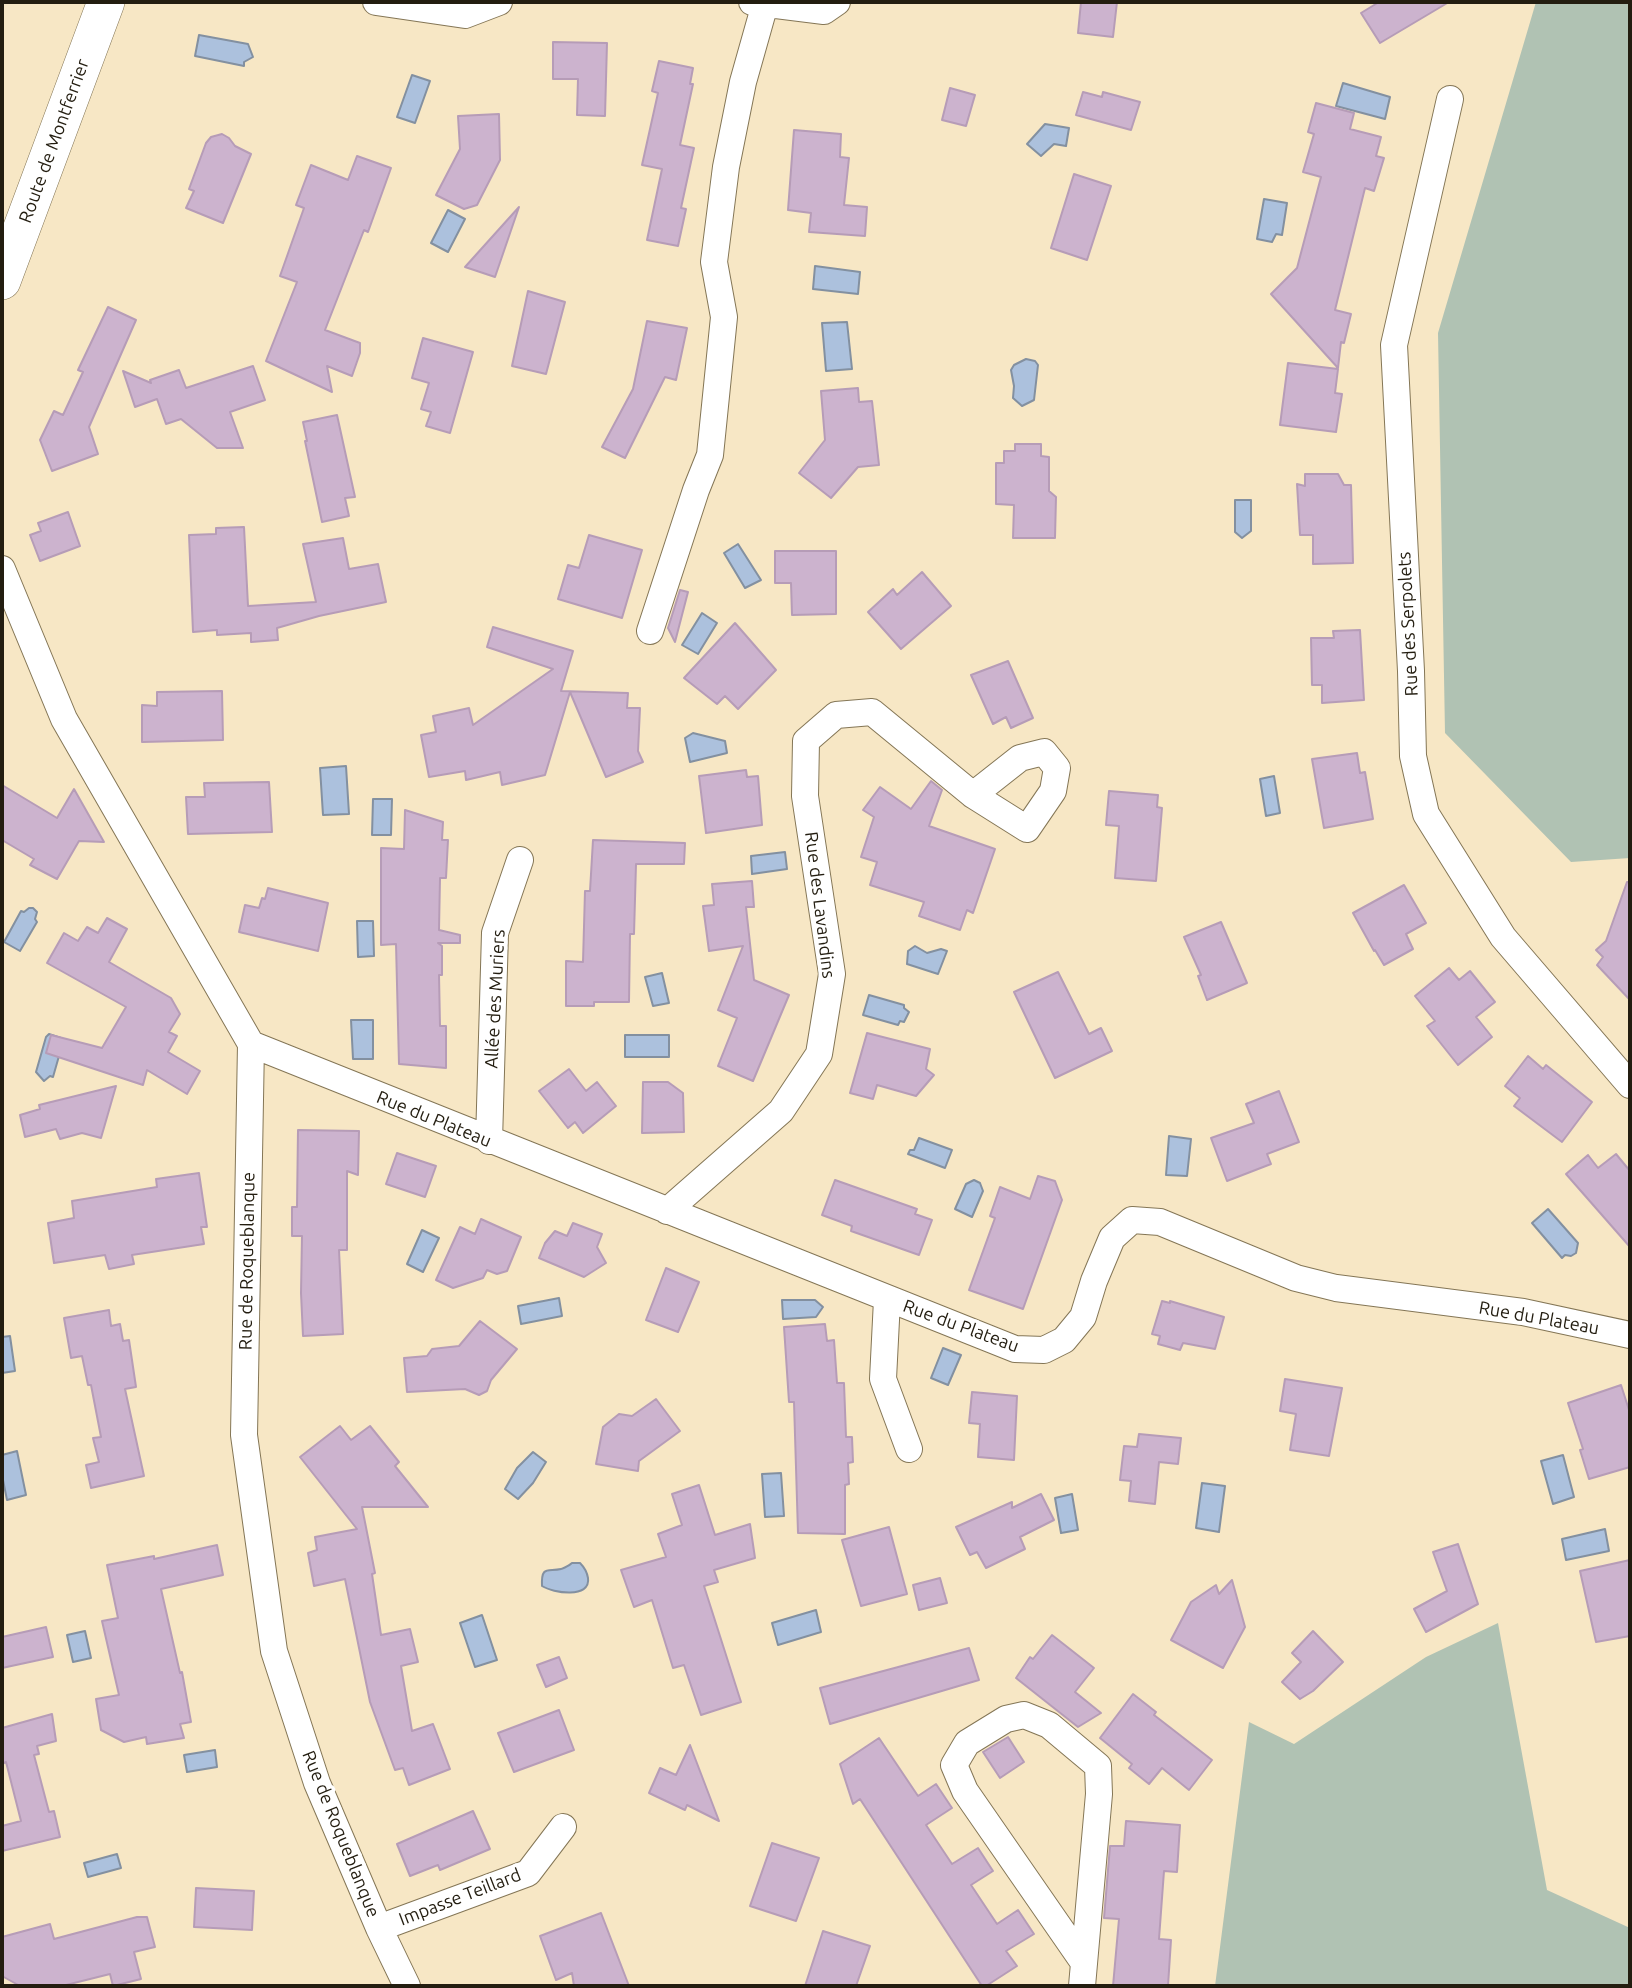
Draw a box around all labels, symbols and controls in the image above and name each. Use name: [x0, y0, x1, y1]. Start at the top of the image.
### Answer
street label: Route de Montferrier: [14, 56, 94, 226]
street label: Rue des Serpolets: [1393, 551, 1423, 697]
street label: Rue des Lavandins: [800, 830, 840, 980]
street label: Allée des Muriers: [481, 929, 509, 1069]
street label: Rue du Plateau: [374, 1086, 494, 1152]
street label: Rue de Roqueblanque: [235, 1172, 259, 1350]
street label: Rue du Plateau: [900, 1295, 1022, 1357]
street label: Rue du Plateau: [1477, 1297, 1601, 1339]
street label: Rue de Roqueblanque: [298, 1747, 384, 1921]
street label: Impasse Teillard: [396, 1864, 524, 1930]

